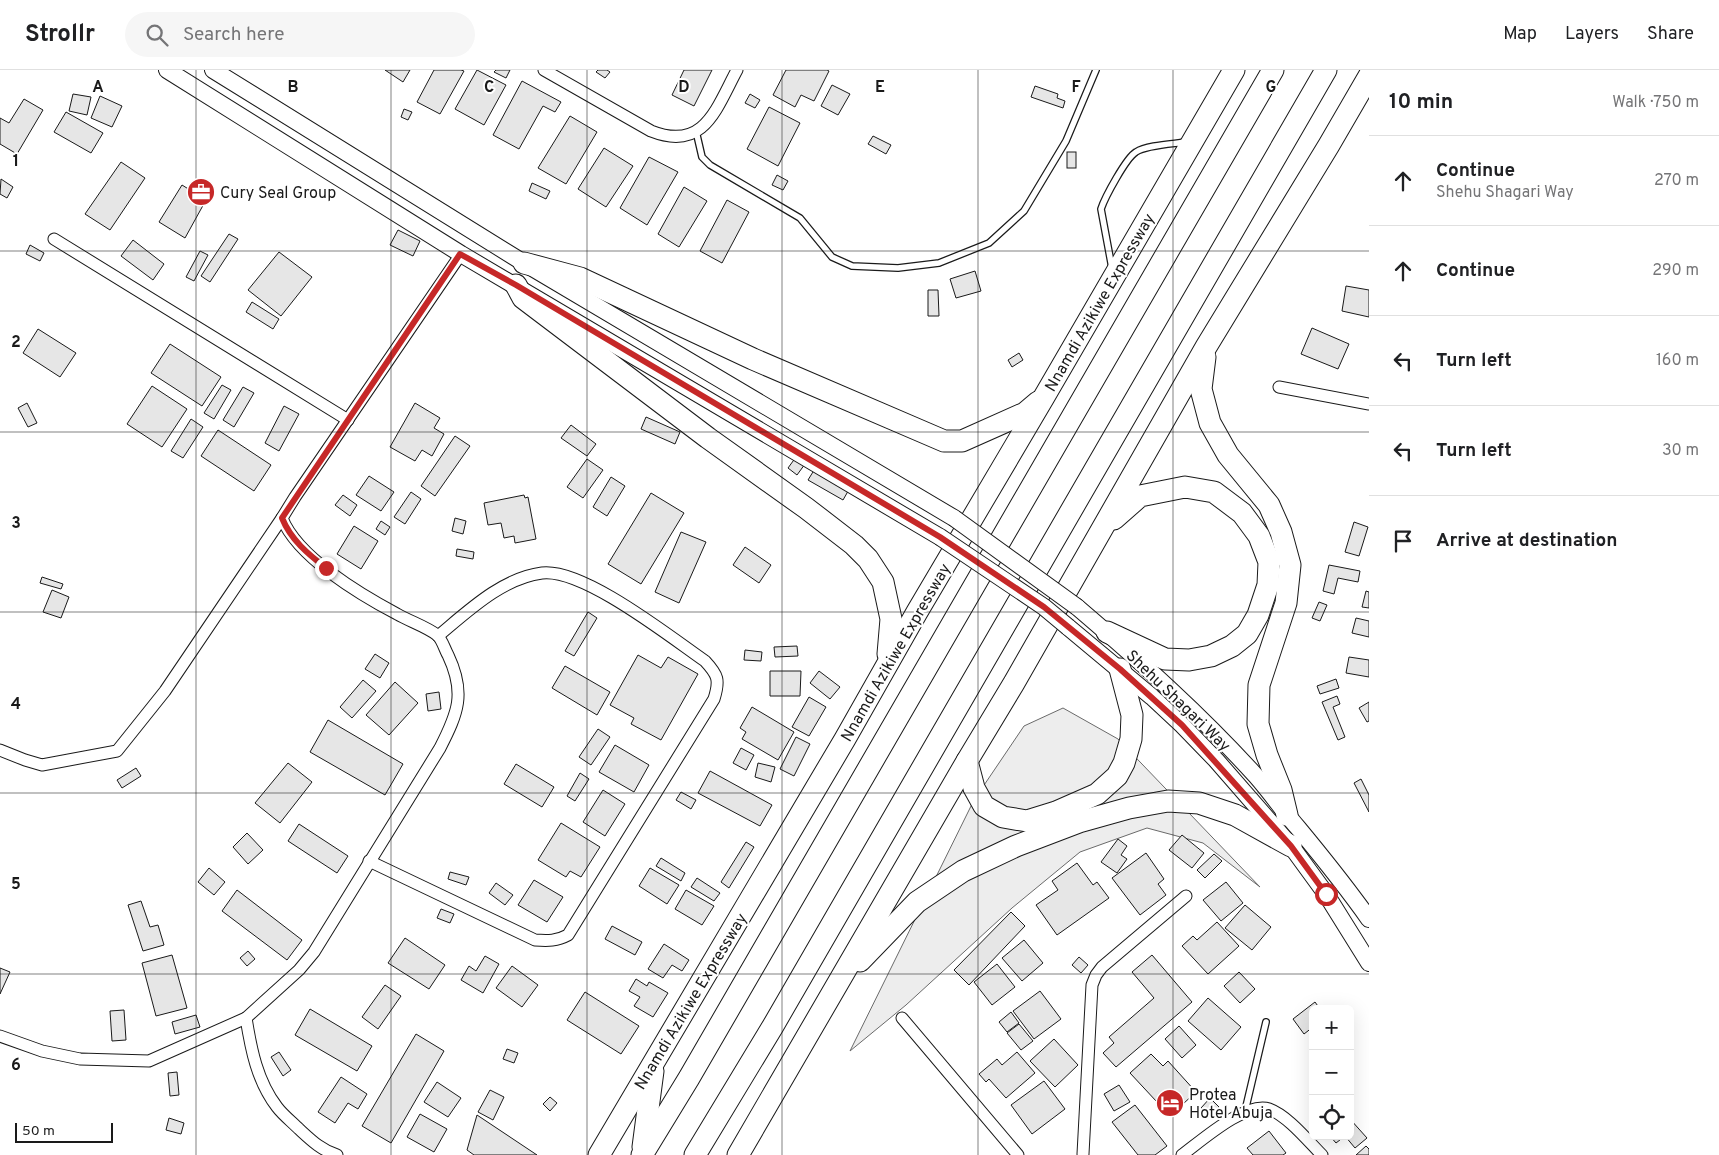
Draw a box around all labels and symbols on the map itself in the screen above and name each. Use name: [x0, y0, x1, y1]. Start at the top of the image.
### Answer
text: A: [92, 78, 104, 98]
text: B: [287, 78, 299, 98]
text: C: [484, 78, 494, 98]
text: D: [678, 78, 690, 98]
text: E: [875, 78, 885, 98]
text: F: [1071, 78, 1081, 98]
text: G: [1266, 78, 1276, 98]
text: 1: [13, 152, 19, 172]
office icon: Cury Seal Group: [186, 177, 216, 207]
place label: Cury Seal Group: [220, 184, 336, 204]
street label: Nnamdi Azikiwe Expressway: [1041, 210, 1160, 396]
text: 2: [11, 333, 21, 353]
text: 3: [11, 514, 21, 534]
route end: [315, 557, 338, 580]
street label: Nnamdi Azikiwe Expressway: [837, 560, 956, 746]
street label: Shehu Shagari Way: [1121, 646, 1234, 757]
text: 4: [11, 695, 21, 715]
text: 5: [11, 875, 21, 895]
route start: [1315, 883, 1338, 906]
street label: Nnamdi Azikiwe Expressway: [631, 910, 752, 1094]
text: 6: [11, 1056, 21, 1076]
place label: Protea Hotel Abuja: [1189, 1086, 1273, 1124]
hotel icon: Protea Hotel Abuja: [1155, 1088, 1185, 1118]
scale bar: [15, 1120, 112, 1143]

